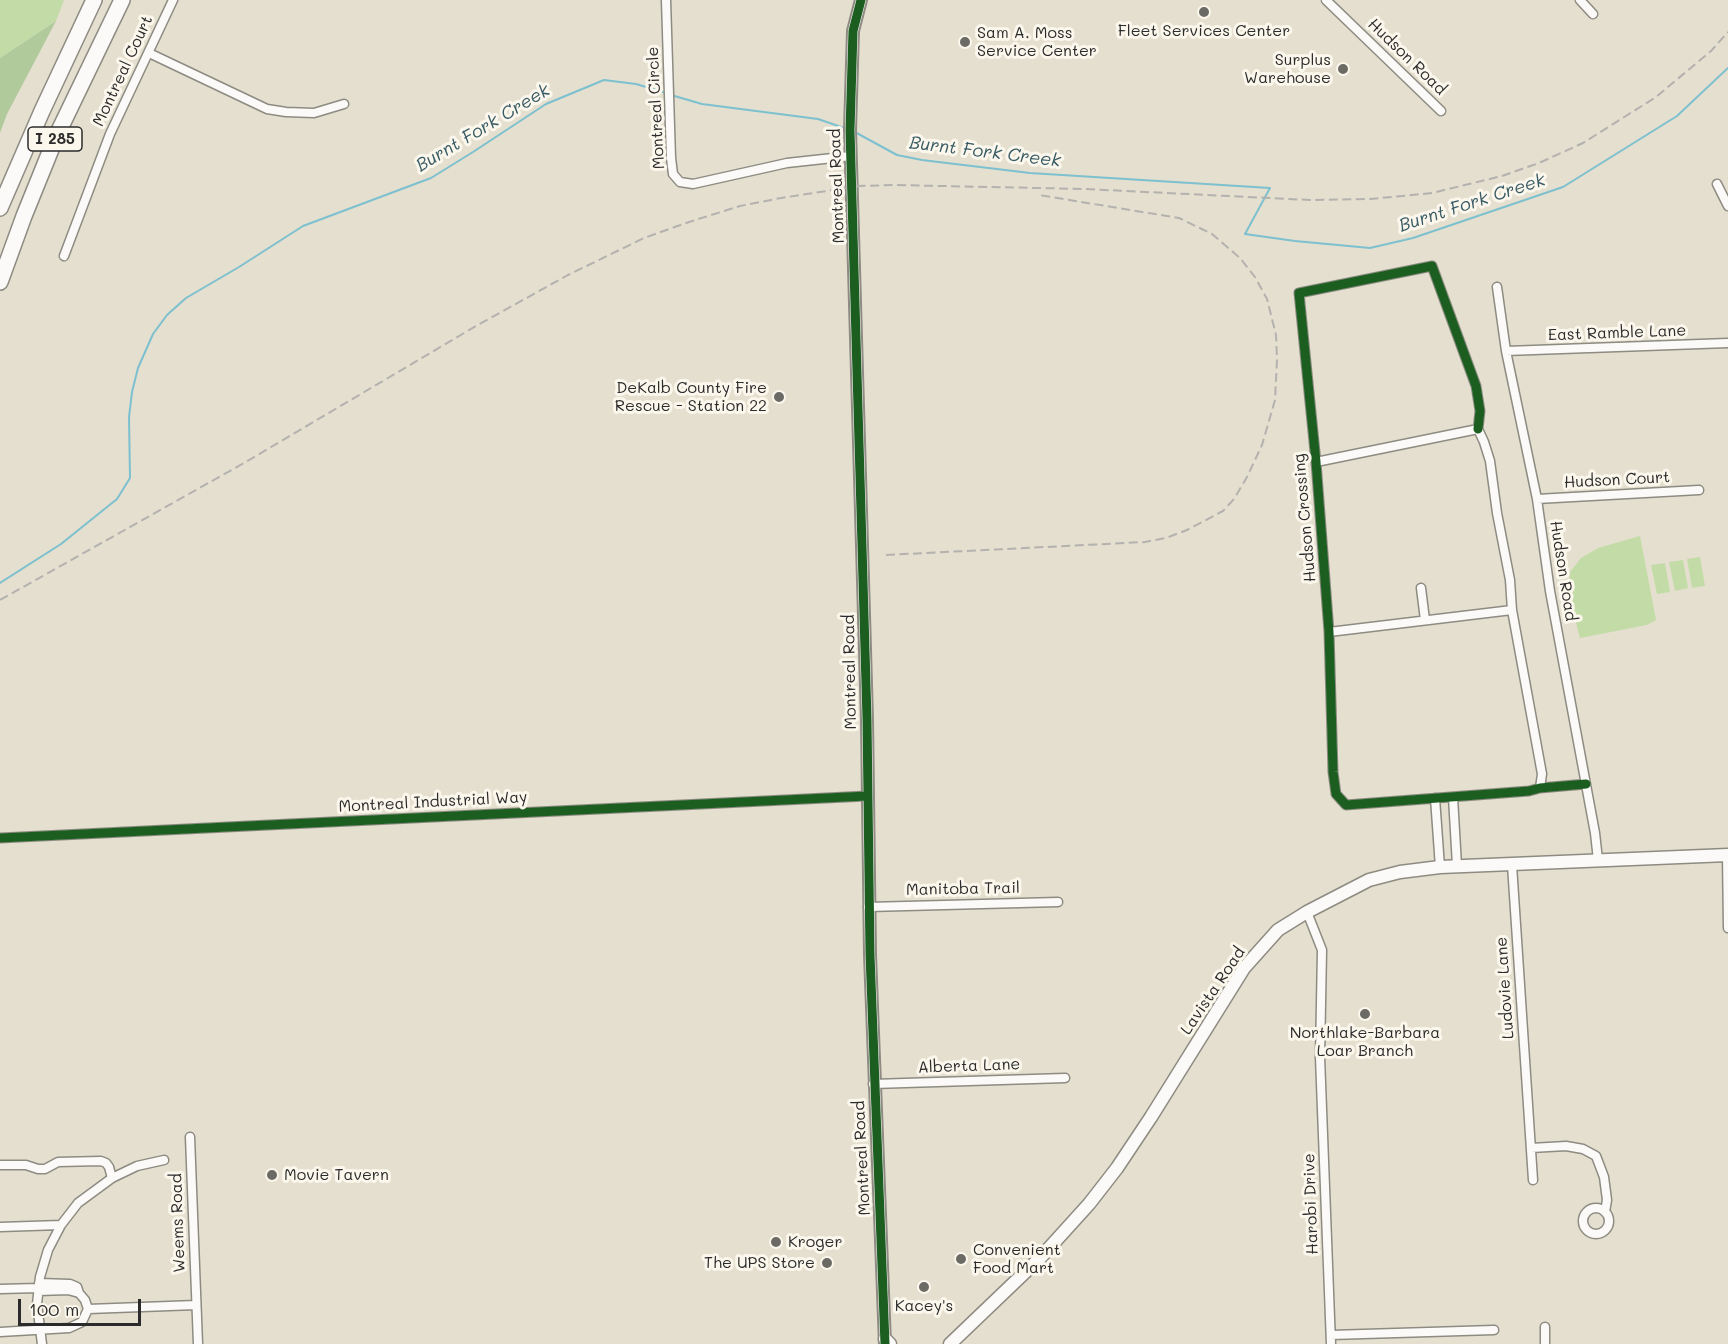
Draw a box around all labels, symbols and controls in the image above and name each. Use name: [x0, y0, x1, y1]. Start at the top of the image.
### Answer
marker: Fleet Services Center: [1197, 5, 1211, 19]
street label: Montreal Court: [89, 13, 157, 129]
street label: Hudson Road: [1364, 15, 1450, 99]
place label: Fleet Services Center: [1118, 21, 1290, 41]
place label: Sam A. Moss Service Center: [977, 23, 1097, 61]
marker: Sam A. Moss Service Center: [958, 35, 972, 49]
street label: Montreal Circle: [643, 46, 669, 170]
place label: Surplus Warehouse: [1244, 50, 1331, 88]
marker: Surplus Warehouse: [1336, 62, 1350, 76]
water label: Burnt Fork Creek: [412, 79, 554, 177]
road number: I 285: [28, 127, 82, 151]
street label: Montreal Road: [825, 128, 849, 244]
water label: Burnt Fork Creek: [908, 132, 1062, 172]
water label: Burnt Fork Creek: [1396, 169, 1548, 237]
street label: East Ramble Lane: [1547, 321, 1687, 345]
place label: DeKalb County Fire Rescue - Station 22: [615, 378, 767, 416]
marker: DeKalb County Fire Rescue - Station 22: [772, 390, 786, 404]
street label: Hudson Crossing: [1290, 453, 1320, 583]
street label: Hudson Court: [1563, 468, 1671, 492]
street label: Hudson Road: [1546, 519, 1580, 623]
street label: Montreal Road: [839, 614, 861, 730]
street label: Montreal Industrial Way: [338, 787, 528, 817]
street label: Manitoba Trail: [906, 878, 1020, 900]
street label: Ludovie Lane: [1492, 936, 1518, 1040]
street label: Lavista Road: [1177, 944, 1249, 1038]
marker: Northlake-Barbara Loar Branch: [1358, 1007, 1372, 1021]
place label: Northlake-Barbara Loar Branch: [1290, 1023, 1440, 1061]
street label: Alberta Lane: [917, 1055, 1021, 1077]
street label: Montreal Road: [849, 1100, 875, 1216]
street label: Harobi Drive: [1300, 1153, 1322, 1255]
place label: Movie Tavern: [284, 1165, 389, 1185]
marker: Movie Tavern: [265, 1168, 279, 1182]
street label: Weems Road: [167, 1173, 189, 1273]
place label: Kroger: [788, 1232, 842, 1252]
marker: Kroger: [769, 1235, 783, 1249]
place label: Convenient Food Mart: [973, 1240, 1061, 1278]
marker: Convenient Food Mart: [954, 1252, 968, 1266]
place label: The UPS Store: [704, 1253, 815, 1273]
marker: The UPS Store: [820, 1256, 834, 1270]
marker: Kacey's: [917, 1280, 931, 1294]
scale bar: [21, 1287, 144, 1325]
place label: Kacey's: [895, 1296, 953, 1316]
text: 100 m: [29, 1297, 79, 1321]

